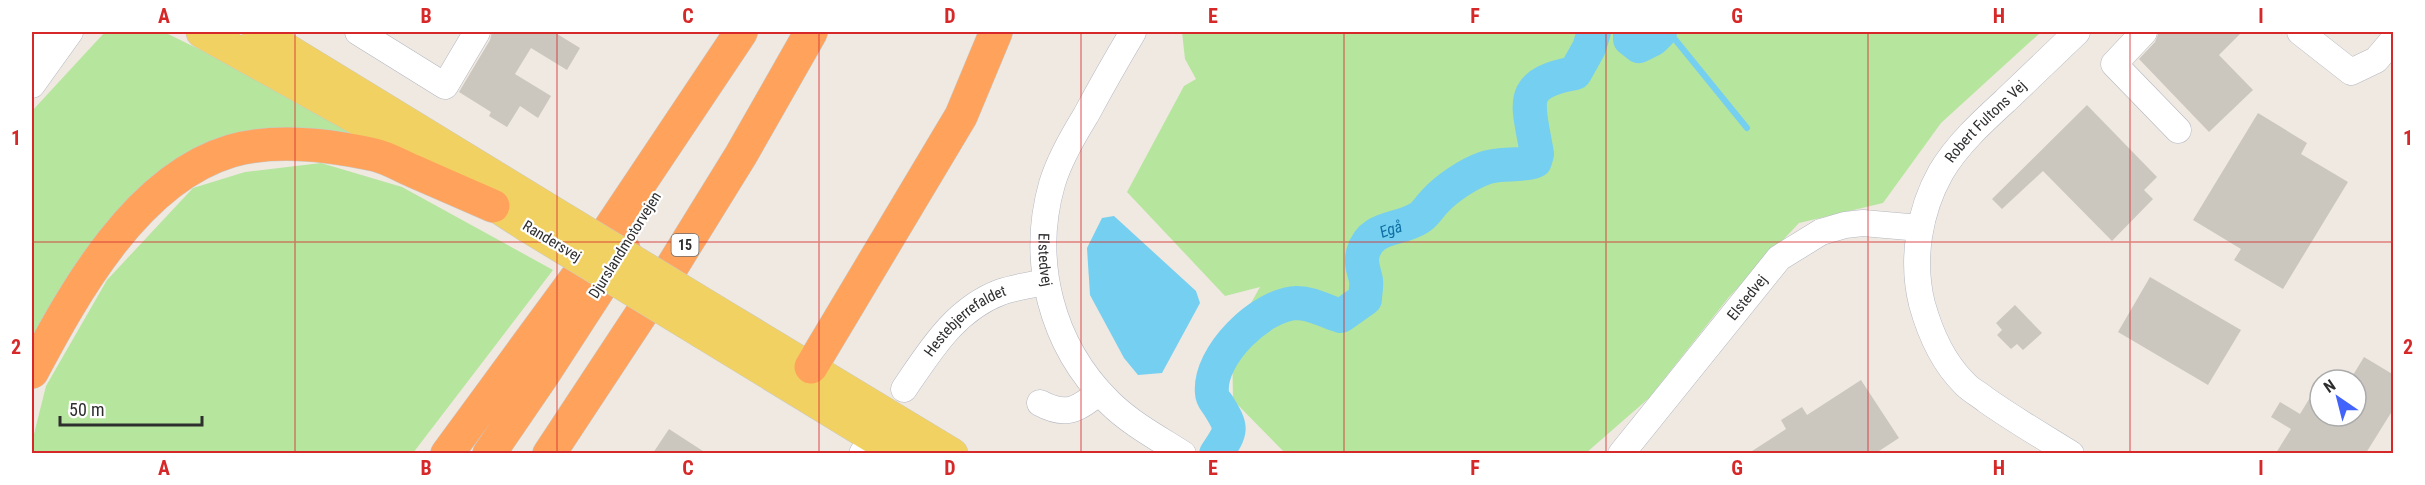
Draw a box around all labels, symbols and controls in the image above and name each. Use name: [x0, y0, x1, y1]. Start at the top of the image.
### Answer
text: A: [158, 4, 170, 28]
text: B: [420, 4, 432, 28]
text: C: [682, 4, 694, 28]
text: D: [944, 4, 956, 28]
text: E: [1208, 4, 1218, 28]
text: F: [1470, 4, 1480, 28]
text: G: [1731, 4, 1743, 28]
text: H: [1993, 4, 2005, 28]
text: I: [2258, 4, 2264, 28]
street label: Robert Fultons Vej: [1941, 77, 2030, 166]
text: 1: [11, 126, 21, 150]
text: 1: [2403, 126, 2413, 150]
street label: Djurslandmotorvejen: [585, 188, 665, 302]
water label: Egå: [1377, 216, 1404, 241]
street label: Randersvej: [520, 217, 584, 265]
street label: Elstedvej: [1034, 233, 1056, 288]
road number: 15: [672, 234, 698, 256]
street label: Elstedvej: [1723, 271, 1771, 324]
street label: Hestebjerrefaldet: [920, 282, 1008, 360]
text: 2: [11, 335, 21, 359]
text: 2: [2403, 335, 2413, 359]
north arrow: [2308, 368, 2368, 428]
text: N: [2320, 376, 2339, 397]
scale bar: [60, 389, 202, 427]
text: 50 m: [69, 399, 104, 420]
text: A: [158, 456, 170, 480]
text: B: [420, 456, 432, 480]
text: C: [682, 456, 694, 480]
text: D: [944, 456, 956, 480]
text: E: [1208, 456, 1218, 480]
text: F: [1470, 456, 1480, 480]
text: G: [1731, 456, 1743, 480]
text: H: [1993, 456, 2005, 480]
text: I: [2258, 456, 2264, 480]

